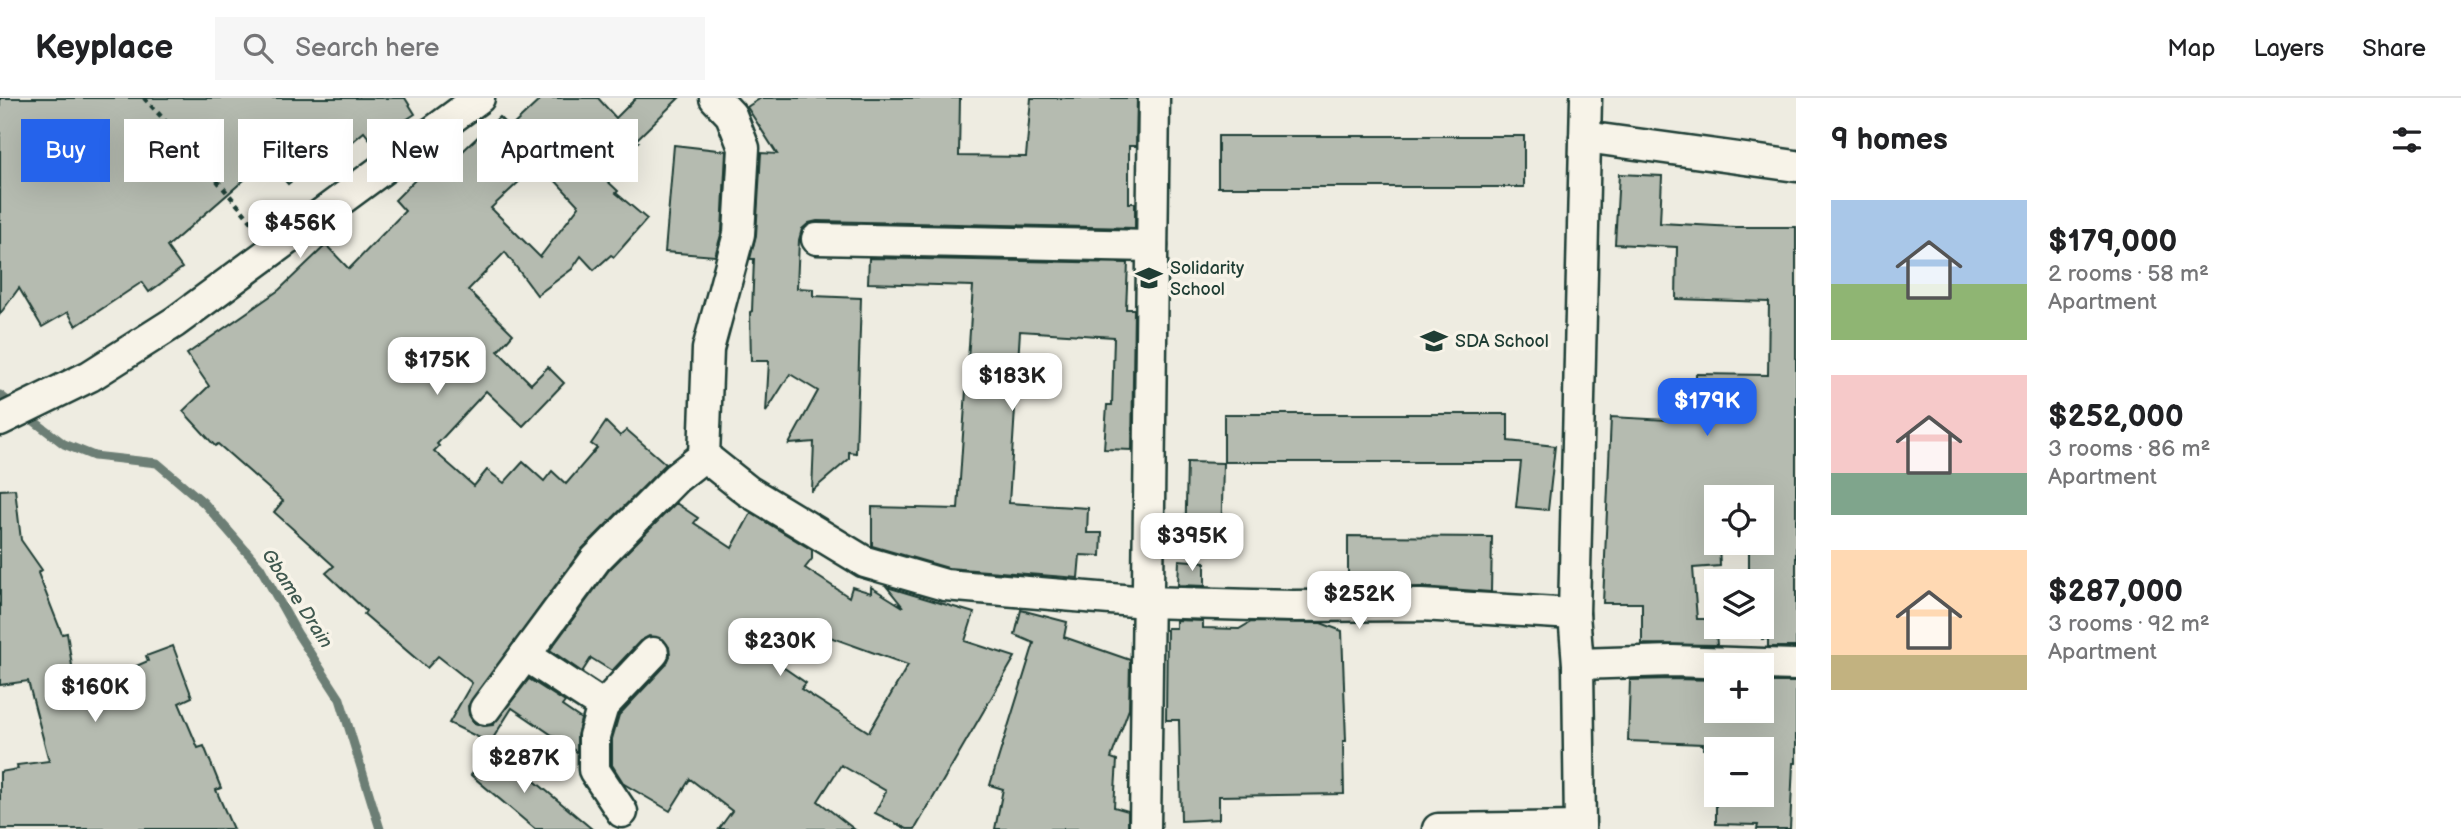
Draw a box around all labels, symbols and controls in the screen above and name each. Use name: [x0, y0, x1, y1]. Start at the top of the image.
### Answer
search box: [215, 17, 705, 80]
text: Keyplace: [35, 28, 173, 68]
icon: search: [239, 29, 277, 67]
text: Search here: [295, 33, 439, 64]
text: Map: [2167, 34, 2215, 63]
text: Layers: [2253, 34, 2324, 63]
text: Share: [2362, 34, 2426, 63]
chip: Buy: [21, 119, 110, 182]
chip: Rent: [124, 119, 224, 182]
chip: Filters: [238, 119, 353, 182]
chip: New: [367, 119, 463, 182]
chip: Apartment: [477, 119, 638, 182]
icon: filters: [2388, 121, 2426, 159]
text: 9 homes: [1831, 122, 1948, 158]
pin: $456K: [251, 200, 349, 260]
text: $456K: [264, 209, 336, 237]
text: $179,000: [2048, 224, 2177, 260]
icon: home: [1887, 228, 1971, 312]
place label: Solidarity School: [1170, 258, 1245, 300]
text: 2 rooms · 58 m²: [2048, 260, 2209, 288]
school or university icon: Solidarity School: [1134, 263, 1164, 293]
text: Apartment: [2048, 288, 2157, 316]
school or university icon: SDA School: [1419, 326, 1449, 356]
place label: SDA School: [1455, 331, 1549, 352]
pin: $175K: [388, 338, 486, 397]
text: $175K: [404, 346, 470, 374]
pin: $183K: [963, 354, 1061, 413]
text: $183K: [978, 362, 1046, 390]
pin: $179K: [1658, 378, 1756, 438]
text: $179K: [1674, 387, 1740, 415]
text: $252,000: [2048, 399, 2184, 435]
icon: home: [1887, 403, 1971, 487]
text: 3 rooms · 86 m²: [2048, 435, 2210, 463]
text: Apartment: [2048, 463, 2157, 491]
map controls: [1704, 485, 1774, 807]
button: locate: [1704, 485, 1774, 555]
pin: $395K: [1143, 514, 1241, 573]
text: $395K: [1157, 522, 1227, 550]
water label: Gbame Drain: [256, 545, 337, 653]
button: layers: [1704, 569, 1774, 639]
pin: $252K: [1310, 572, 1408, 631]
text: $287,000: [2048, 574, 2183, 610]
icon: home: [1887, 578, 1971, 662]
text: $252K: [1323, 580, 1395, 608]
text: 3 rooms · 92 m²: [2048, 610, 2210, 638]
pin: $230K: [731, 618, 829, 678]
text: $230K: [744, 627, 816, 655]
text: Apartment: [2048, 638, 2157, 666]
button: +: [1704, 653, 1774, 723]
pin: $160K: [46, 664, 144, 724]
text: $160K: [61, 673, 129, 701]
pin: $287K: [475, 736, 573, 795]
button: −: [1704, 737, 1774, 807]
text: $287K: [488, 744, 560, 772]

